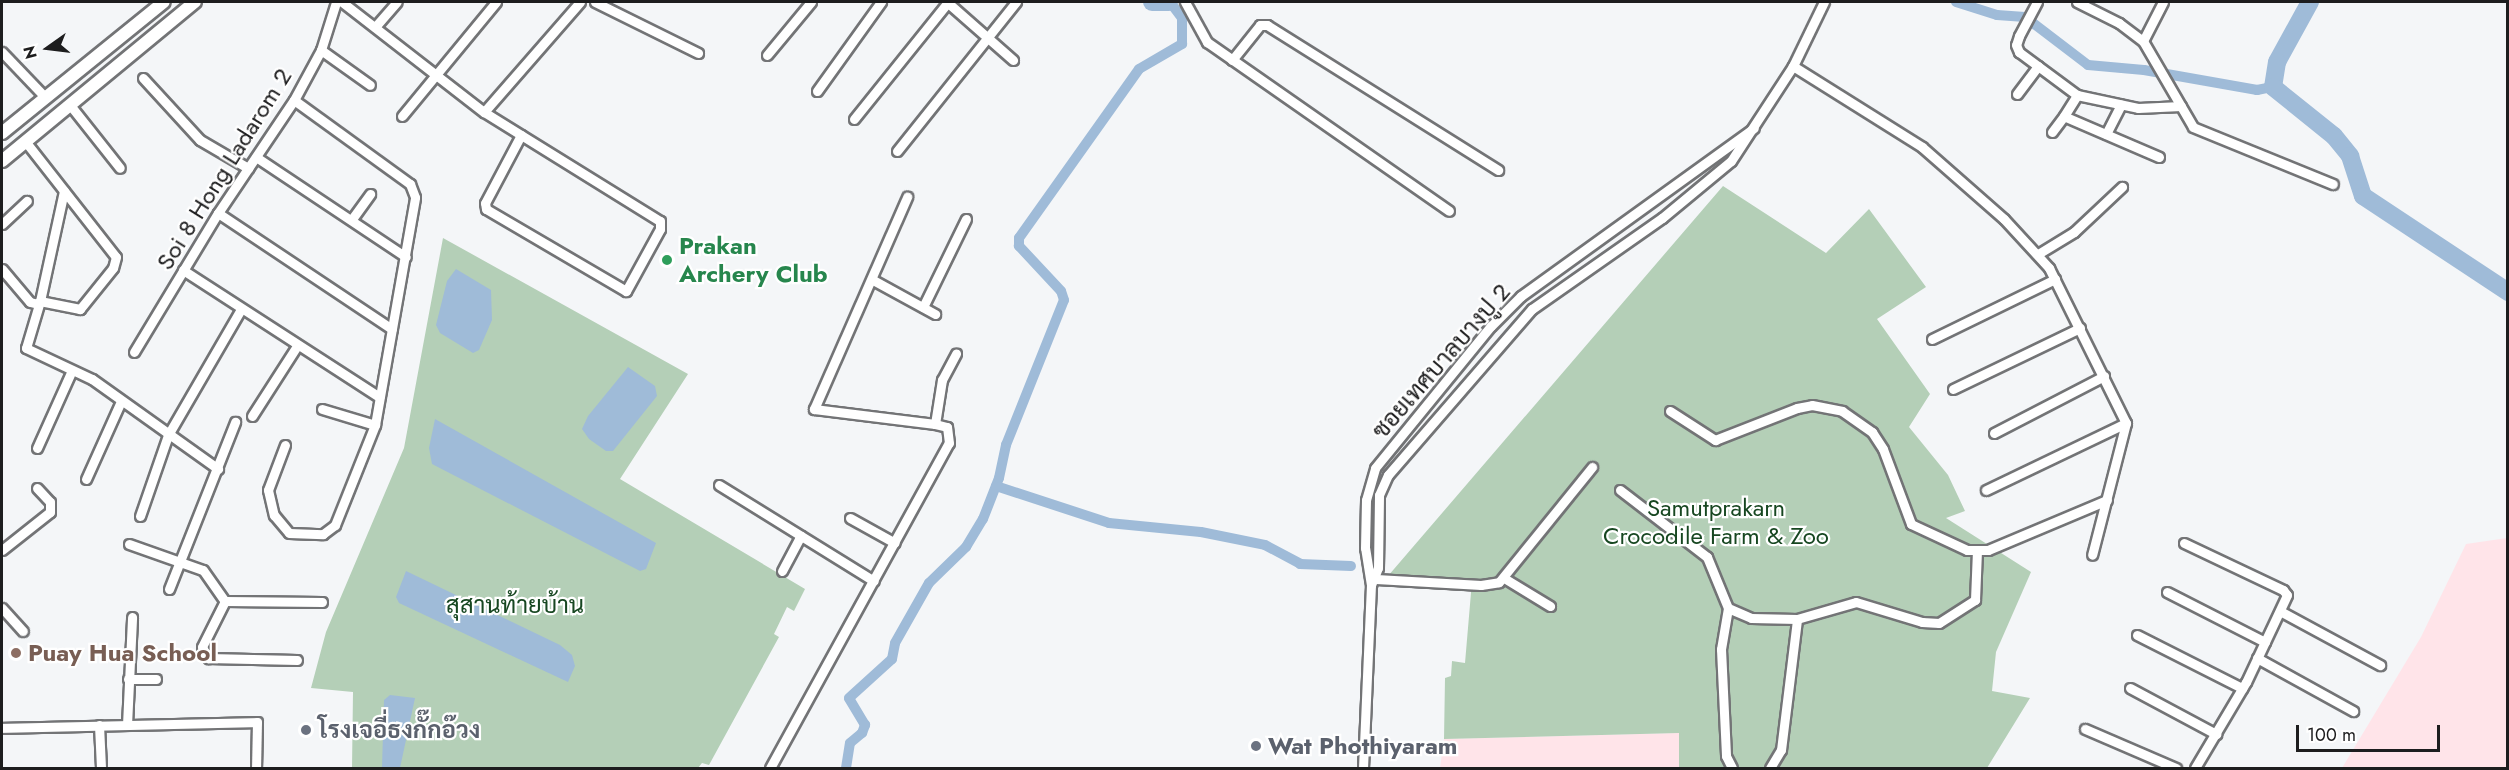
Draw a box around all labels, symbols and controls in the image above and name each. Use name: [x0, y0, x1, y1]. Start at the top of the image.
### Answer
north arrow: [18, 18, 78, 78]
text: N: [17, 44, 43, 61]
street label: Soi 8 Hong Ladarom 2: [150, 63, 298, 275]
place label: Prakan Archery Club: [679, 232, 828, 288]
marker: Prakan Archery Club: [660, 253, 674, 267]
street label: ซอยเทศบาลบางปู 2: [1366, 278, 1516, 444]
park label: Samutprakarn Crocodile Farm & Zoo: [1603, 494, 1829, 550]
park label: สุสานท้ายบ้าน: [446, 591, 584, 619]
place label: Puay Hua School: [28, 639, 217, 667]
marker: Puay Hua School: [9, 646, 23, 660]
scale bar: [2299, 713, 2443, 751]
place label: โรงเจอี่ธงกั๊กอ๊วง: [318, 716, 480, 744]
text: 100 m: [2307, 722, 2356, 748]
marker: โรงเจอี่ธงกั๊กอ๊วง: [299, 723, 313, 737]
place label: Wat Phothiyaram: [1268, 732, 1458, 760]
marker: Wat Phothiyaram: [1249, 739, 1263, 753]

